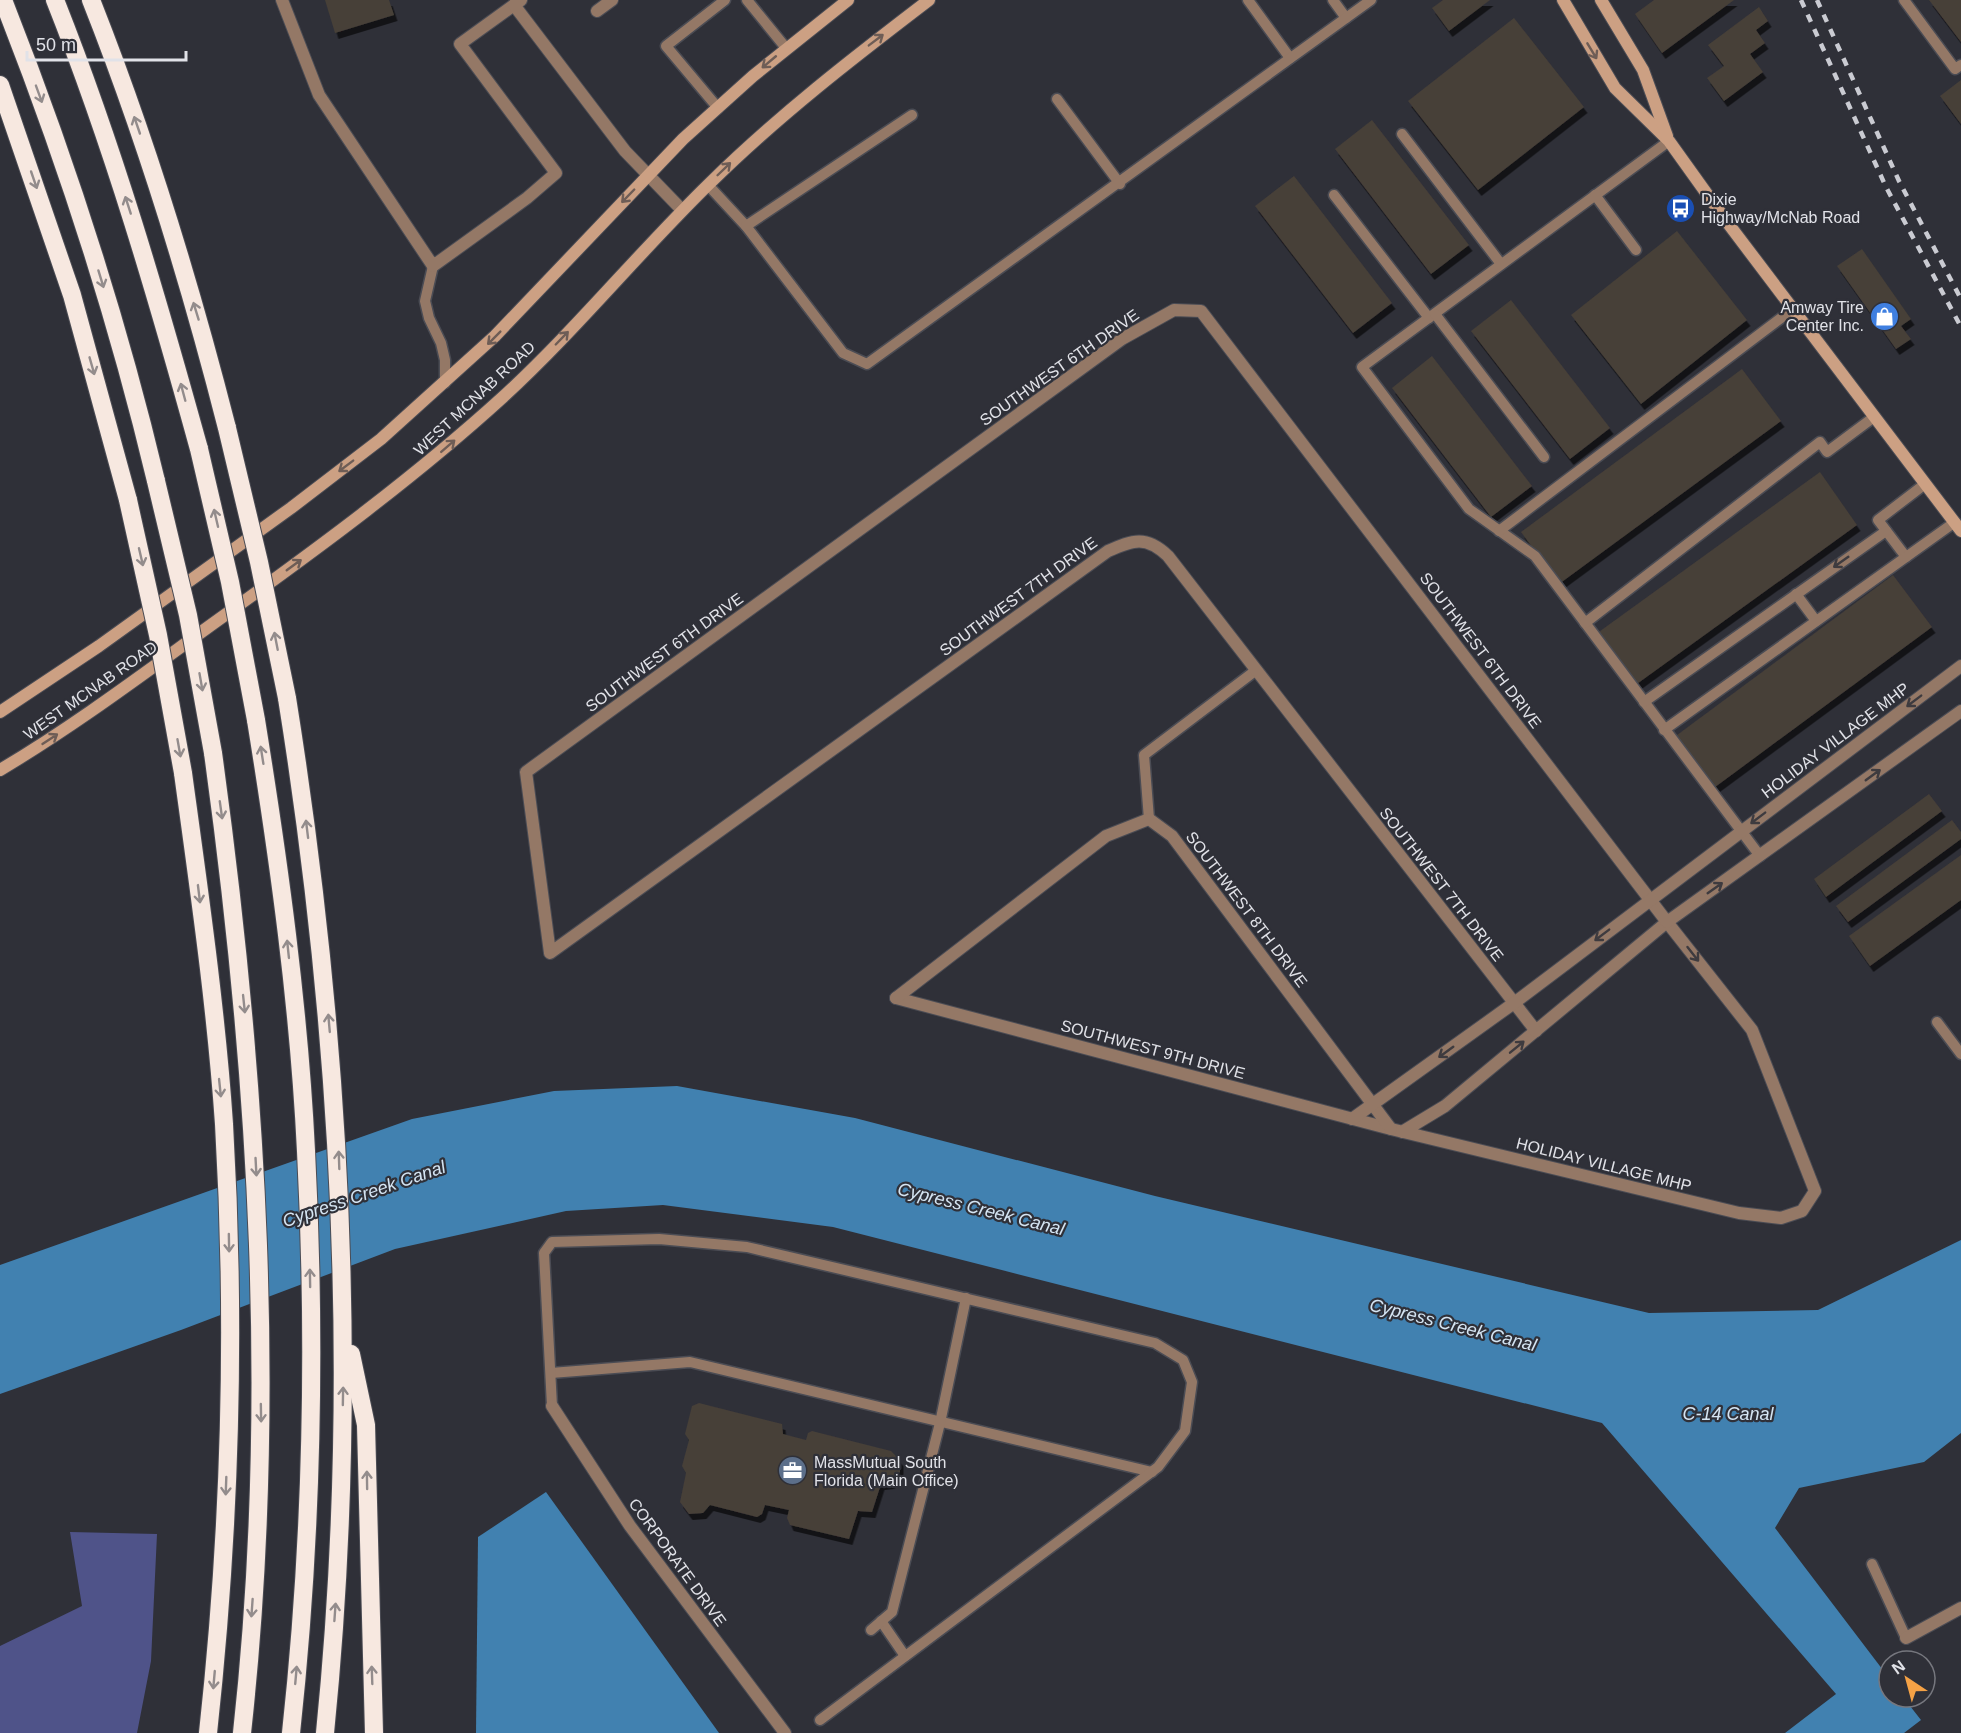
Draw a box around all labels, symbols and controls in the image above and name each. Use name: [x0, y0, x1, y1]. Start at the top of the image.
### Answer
scale bar: [27, 24, 186, 62]
one-way arrow: [868, 34, 884, 46]
text: 50 m: [36, 35, 76, 55]
one-way arrow: [1587, 42, 1599, 59]
one-way arrow: [761, 56, 777, 69]
one-way arrow: [34, 84, 45, 103]
one-way arrow: [130, 116, 141, 135]
one-way arrow: [716, 162, 731, 176]
one-way arrow: [30, 170, 41, 189]
one-way arrow: [621, 189, 635, 204]
place label: Dixie Highway/McNab Road: [1701, 191, 1860, 226]
bus stop icon: Dixie Highway/McNab Road: [1664, 192, 1696, 224]
one-way arrow: [122, 196, 133, 215]
one-way arrow: [96, 269, 107, 288]
place label: Amway Tire Center Inc.: [1780, 299, 1864, 334]
shop icon: Amway Tire Center Inc.: [1869, 300, 1901, 332]
one-way arrow: [190, 302, 201, 321]
street label: SOUTHWEST 6TH DRIVE: [977, 306, 1142, 429]
one-way arrow: [486, 330, 501, 345]
one-way arrow: [554, 331, 569, 346]
street label: WEST MCNAB ROAD: [410, 338, 538, 459]
one-way arrow: [87, 356, 99, 375]
one-way arrow: [177, 383, 189, 402]
one-way arrow: [440, 439, 455, 453]
one-way arrow: [339, 459, 355, 472]
one-way arrow: [209, 509, 221, 528]
street label: SOUTHWEST 7TH DRIVE: [936, 534, 1100, 659]
one-way arrow: [136, 547, 147, 566]
one-way arrow: [1834, 556, 1850, 569]
one-way arrow: [286, 559, 302, 571]
street label: SOUTHWEST 6TH DRIVE: [1417, 569, 1545, 731]
street label: SOUTHWEST 6TH DRIVE: [582, 590, 746, 715]
one-way arrow: [270, 631, 281, 651]
street label: WEST MCNAB ROAD: [20, 638, 160, 743]
one-way arrow: [196, 671, 207, 691]
street label: HOLIDAY VILLAGE MHP: [1758, 679, 1912, 801]
one-way arrow: [1907, 695, 1923, 707]
one-way arrow: [41, 733, 58, 745]
one-way arrow: [174, 738, 185, 757]
one-way arrow: [256, 746, 267, 766]
one-way arrow: [1865, 768, 1881, 781]
one-way arrow: [215, 800, 226, 820]
street label: SOUTHWEST 7TH DRIVE: [1376, 804, 1507, 964]
one-way arrow: [1750, 811, 1766, 824]
one-way arrow: [301, 820, 312, 839]
street label: SOUTHWEST 8TH DRIVE: [1183, 828, 1311, 990]
one-way arrow: [1706, 882, 1723, 894]
one-way arrow: [194, 883, 205, 903]
one-way arrow: [1595, 929, 1611, 941]
one-way arrow: [282, 939, 293, 959]
one-way arrow: [1686, 946, 1699, 962]
one-way arrow: [239, 994, 250, 1014]
one-way arrow: [323, 1013, 334, 1033]
street label: SOUTHWEST 9TH DRIVE: [1059, 1017, 1247, 1082]
one-way arrow: [1508, 1041, 1524, 1054]
one-way arrow: [1439, 1046, 1455, 1058]
one-way arrow: [215, 1077, 226, 1097]
street label: HOLIDAY VILLAGE MHP: [1515, 1134, 1693, 1194]
one-way arrow: [333, 1150, 345, 1170]
one-way arrow: [251, 1156, 262, 1176]
water label: Cypress Creek Canal: [280, 1156, 449, 1231]
water label: Cypress Creek Canal: [896, 1179, 1067, 1240]
one-way arrow: [223, 1232, 234, 1252]
one-way arrow: [305, 1269, 316, 1289]
water label: Cypress Creek Canal: [1368, 1295, 1539, 1356]
one-way arrow: [337, 1387, 349, 1407]
one-way arrow: [255, 1402, 267, 1422]
water label: C-14 Canal: [1682, 1404, 1775, 1424]
place label: MassMutual South Florida (Main Office): [814, 1454, 959, 1489]
office icon: MassMutual South Florida (Main Office): [777, 1455, 809, 1487]
one-way arrow: [361, 1470, 373, 1490]
one-way arrow: [220, 1475, 231, 1495]
street label: CORPORATE DRIVE: [626, 1495, 730, 1629]
one-way arrow: [247, 1597, 258, 1617]
one-way arrow: [329, 1602, 340, 1622]
north arrow: [1877, 1649, 1937, 1709]
text: N: [1889, 1657, 1908, 1678]
one-way arrow: [291, 1665, 302, 1685]
one-way arrow: [366, 1665, 377, 1685]
one-way arrow: [208, 1670, 219, 1690]

